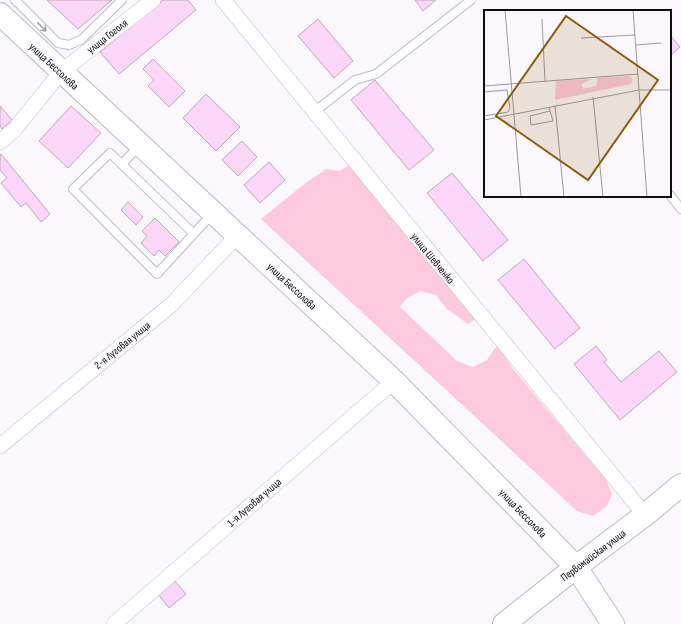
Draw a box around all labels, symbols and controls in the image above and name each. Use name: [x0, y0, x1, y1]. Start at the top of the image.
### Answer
inset map: [484, 10, 671, 197]
street label: улица Гоголя: [84, 17, 130, 56]
one-way arrow: [37, 23, 47, 32]
street label: улица Бессолова: [26, 40, 81, 93]
street label: улица Шевченко: [408, 230, 457, 287]
street label: улица Бессолова: [264, 260, 319, 313]
street label: 2-я Луговая улица: [92, 319, 153, 372]
street label: 1-я Луговая улица: [225, 475, 284, 529]
street label: улица Бессолова: [496, 486, 549, 541]
street label: Первомайская улица: [558, 527, 628, 584]

